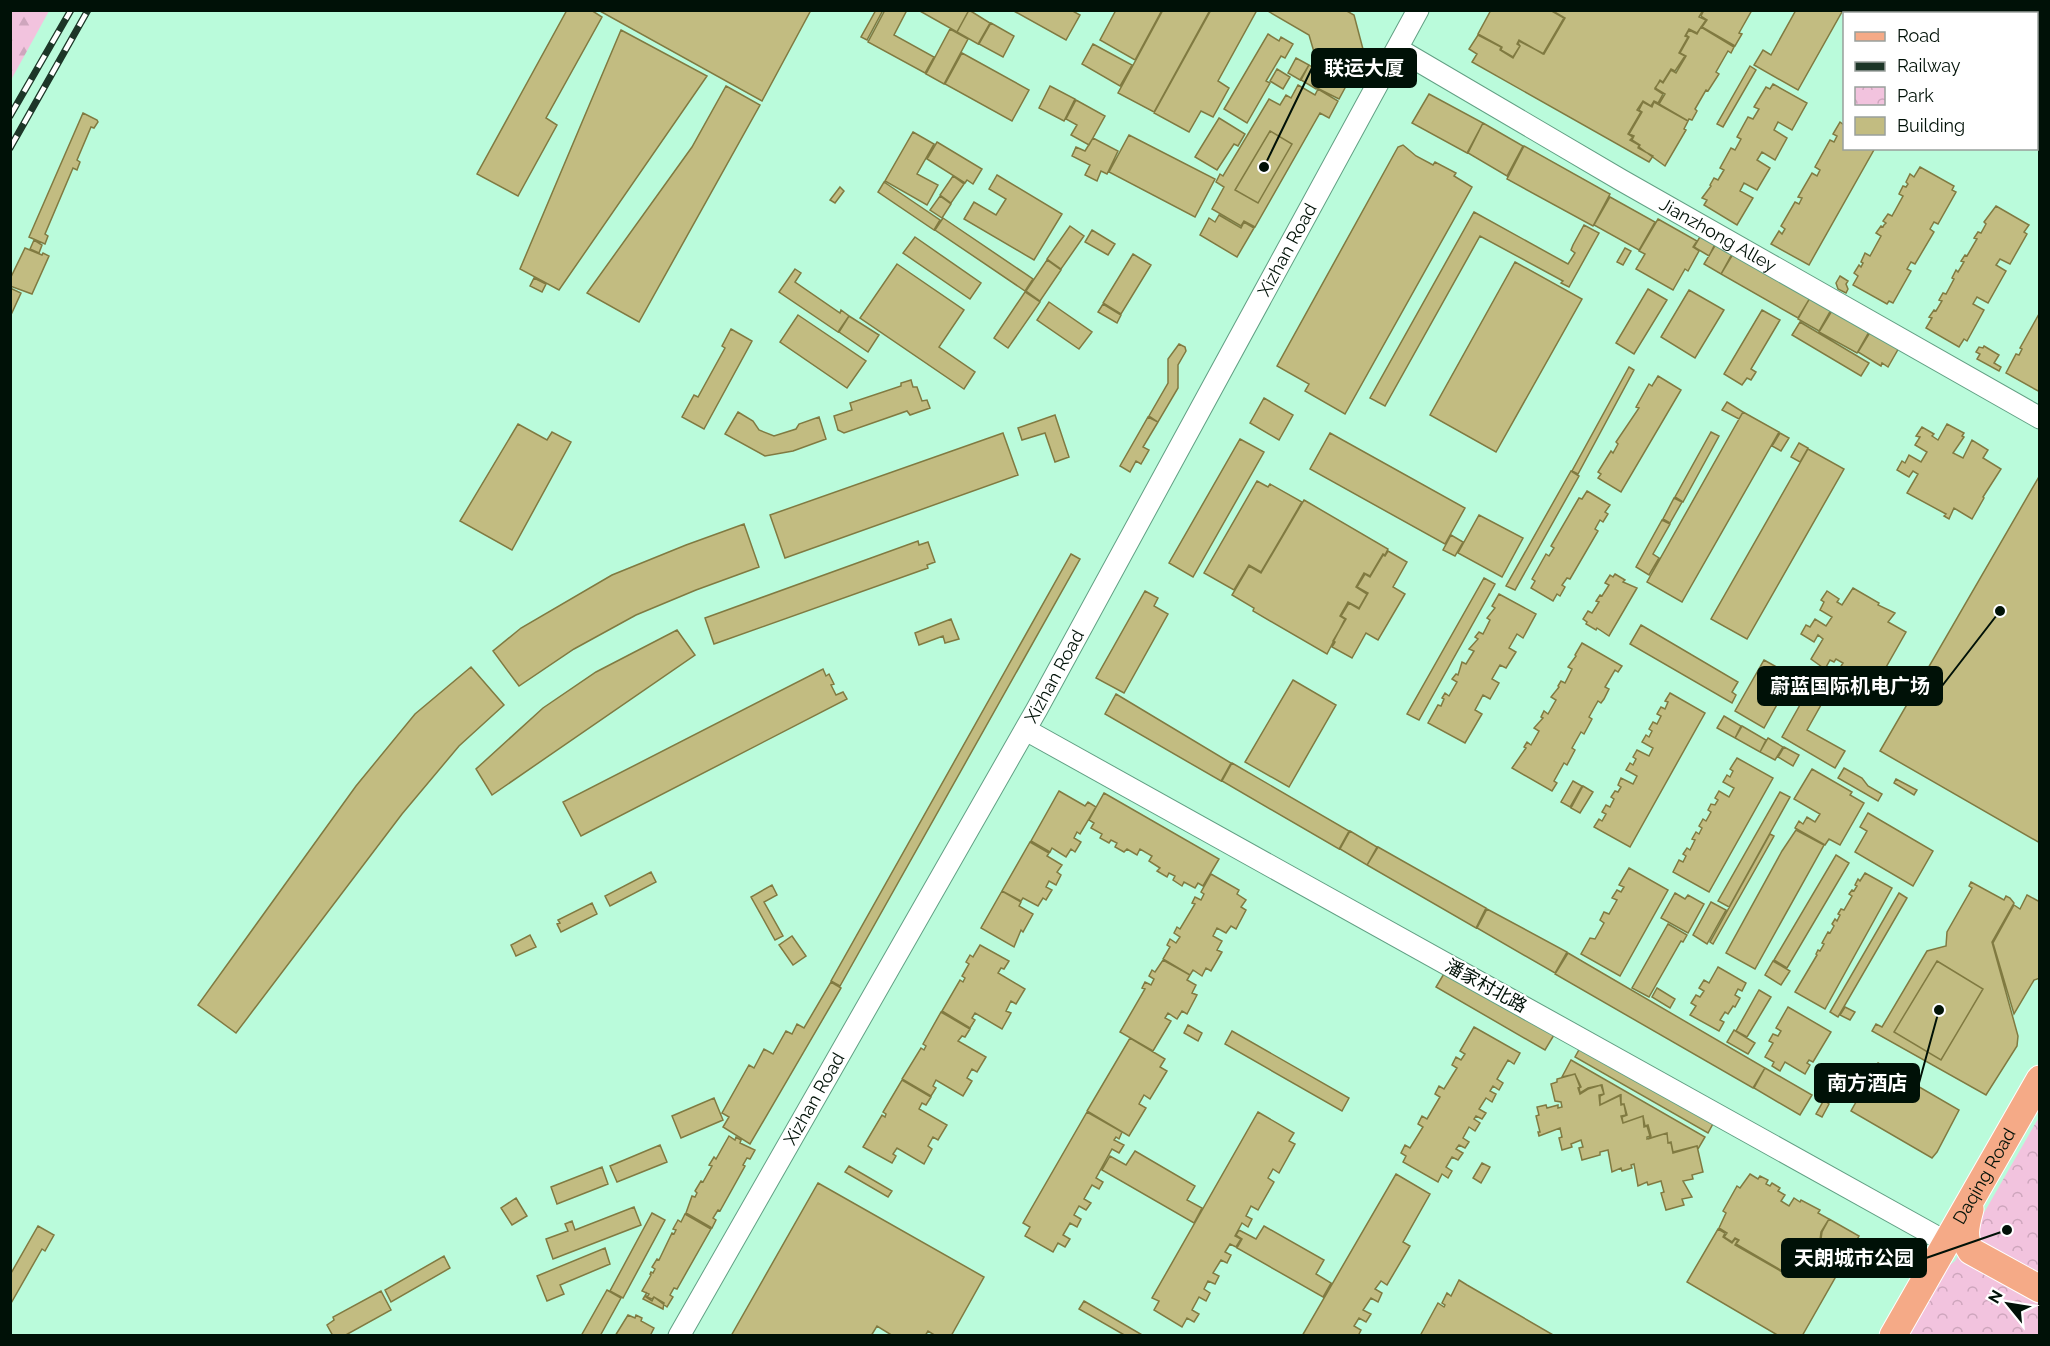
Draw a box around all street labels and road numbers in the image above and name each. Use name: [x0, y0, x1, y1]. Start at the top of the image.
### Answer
street label: Jianzhong Alley: [1656, 193, 1780, 276]
street label: Xizhan Road: [1253, 199, 1321, 300]
street label: Xizhan Road: [1020, 626, 1088, 726]
street label: 潘家村北路: [1442, 955, 1531, 1017]
street label: Xizhan Road: [779, 1049, 849, 1149]
street label: Daqing Road: [1948, 1124, 2020, 1228]

